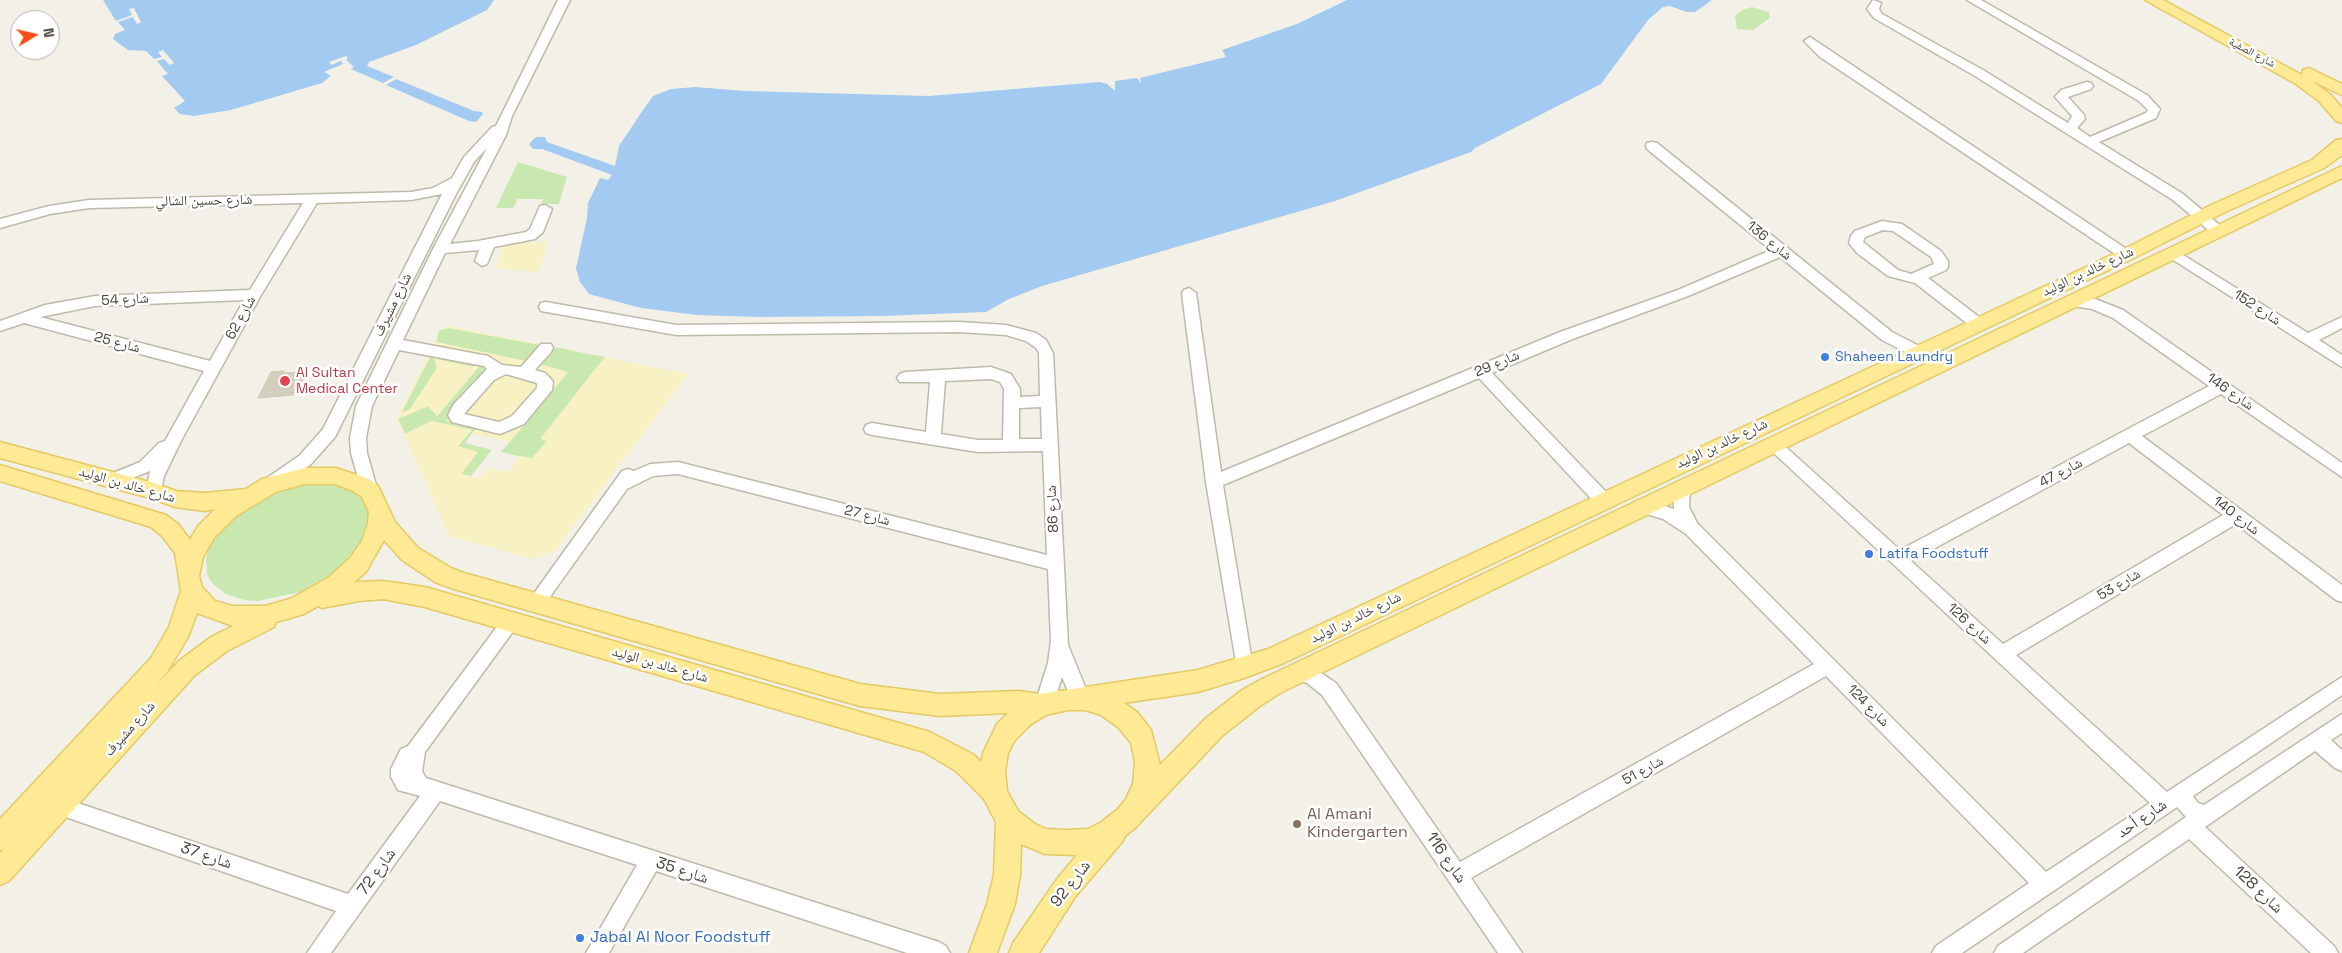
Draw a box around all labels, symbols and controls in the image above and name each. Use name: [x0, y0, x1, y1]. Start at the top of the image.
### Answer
north arrow: [10, 10, 60, 60]
text: N: [39, 27, 58, 39]
street label: شارع الصفية: [2227, 35, 2277, 71]
street label: شارع حسين الشالي: [155, 192, 253, 210]
street label: شارع 136: [1743, 218, 1795, 264]
street label: شارع خالد بن الوليد: [2040, 243, 2136, 301]
street label: شارع مشيرف: [370, 271, 416, 339]
street label: شارع 152: [2230, 287, 2284, 329]
street label: شارع 54: [101, 290, 149, 310]
street label: شارع 62: [222, 293, 260, 343]
street label: شارع 25: [92, 329, 142, 357]
street label: شارع 29: [1472, 347, 1522, 381]
place label: Shaheen Laundry: [1835, 349, 1953, 365]
marker: Shaheen Laundry: [1819, 351, 1831, 363]
place label: Al Sultan Medical Center: [296, 365, 398, 398]
street label: شارع 146: [2203, 370, 2257, 414]
marker: Al Sultan Medical Center: [278, 374, 292, 388]
street label: شارع خالد بن الوليد: [1674, 415, 1770, 473]
street label: شارع 47: [2037, 455, 2085, 491]
street label: شارع خالد بن الوليد: [77, 463, 177, 507]
street label: شارع 86: [1043, 485, 1063, 533]
street label: شارع 140: [2209, 493, 2263, 539]
street label: شارع 27: [842, 502, 892, 530]
place label: Latifa Foodstuff: [1879, 546, 1989, 562]
marker: Latifa Foodstuff: [1863, 548, 1875, 560]
street label: شارع 53: [2095, 566, 2143, 604]
street label: شارع خالد بن الوليد: [1308, 589, 1404, 647]
street label: شارع 126: [1944, 600, 1994, 648]
street label: شارع خالد بن الوليد: [610, 643, 710, 687]
street label: شارع 124: [1843, 681, 1893, 731]
street label: شارع مشيرف: [101, 698, 159, 760]
street label: شارع 51: [1620, 753, 1666, 789]
street label: شارع أحد: [2113, 795, 2171, 843]
place label: Al Amani Kindergarten: [1307, 805, 1408, 843]
marker: Al Amani Kindergarten: [1291, 818, 1303, 830]
street label: شارع 116: [1422, 829, 1470, 887]
street label: شارع 37: [178, 838, 234, 874]
street label: شارع 72: [354, 845, 400, 899]
street label: شارع 35: [653, 854, 711, 888]
street label: شارع 92: [1047, 857, 1095, 911]
street label: شارع 128: [2229, 862, 2287, 918]
place label: Jabal Al Noor Foodstuff: [590, 928, 771, 948]
marker: Jabal Al Noor Foodstuff: [574, 932, 586, 944]

